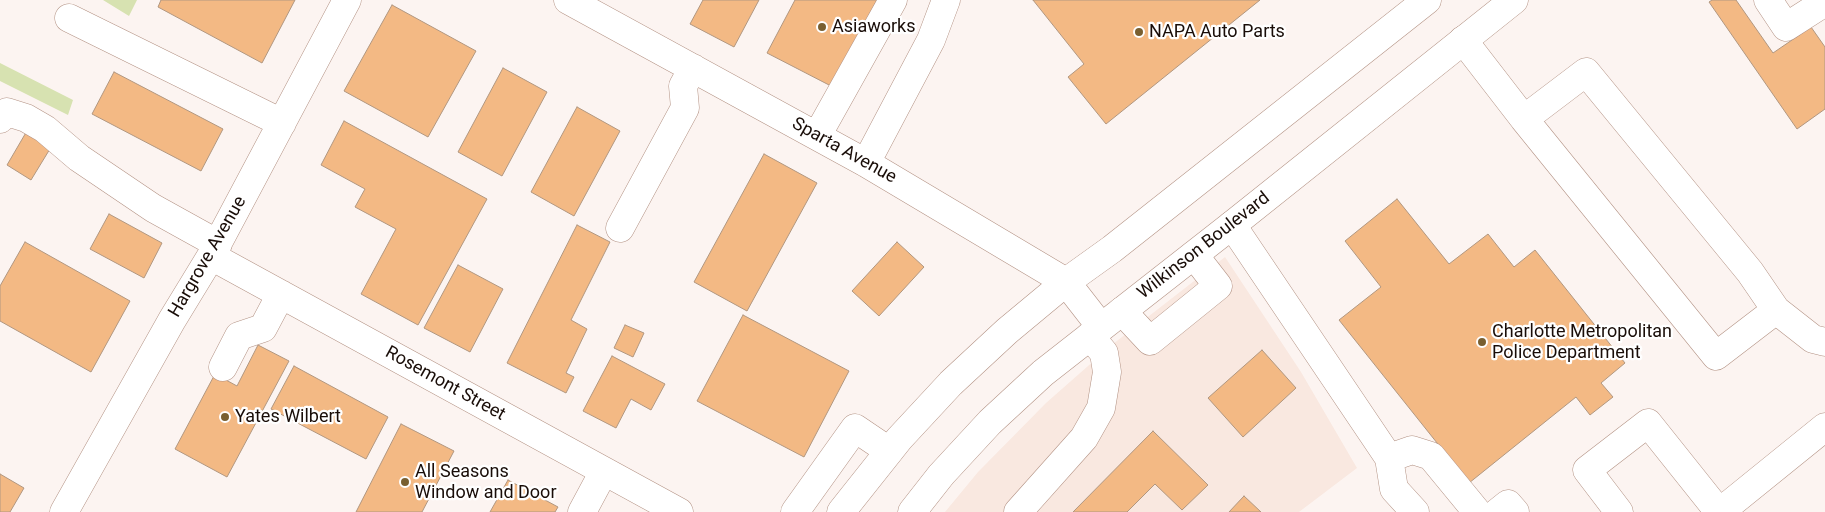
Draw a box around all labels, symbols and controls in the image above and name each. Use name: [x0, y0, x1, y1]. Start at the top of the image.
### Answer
place label: Asiaworks: [832, 16, 916, 38]
marker: Asiaworks: [816, 21, 828, 33]
place label: NAPA Auto Parts: [1149, 21, 1285, 43]
marker: NAPA Auto Parts: [1133, 26, 1145, 38]
street label: Sparta Avenue: [788, 113, 900, 189]
street label: Wilkinson Boulevard: [1134, 188, 1274, 304]
street label: Hargrove Avenue: [165, 193, 251, 321]
place label: Charlotte Metropolitan Police Department: [1492, 321, 1672, 364]
marker: Charlotte Metropolitan Police Department: [1476, 336, 1488, 348]
street label: Rosemont Street: [381, 342, 509, 426]
place label: Yates Wilbert: [235, 406, 341, 428]
marker: Yates Wilbert: [219, 411, 231, 423]
place label: All Seasons Window and Door: [415, 461, 556, 504]
marker: All Seasons Window and Door: [399, 476, 411, 488]

